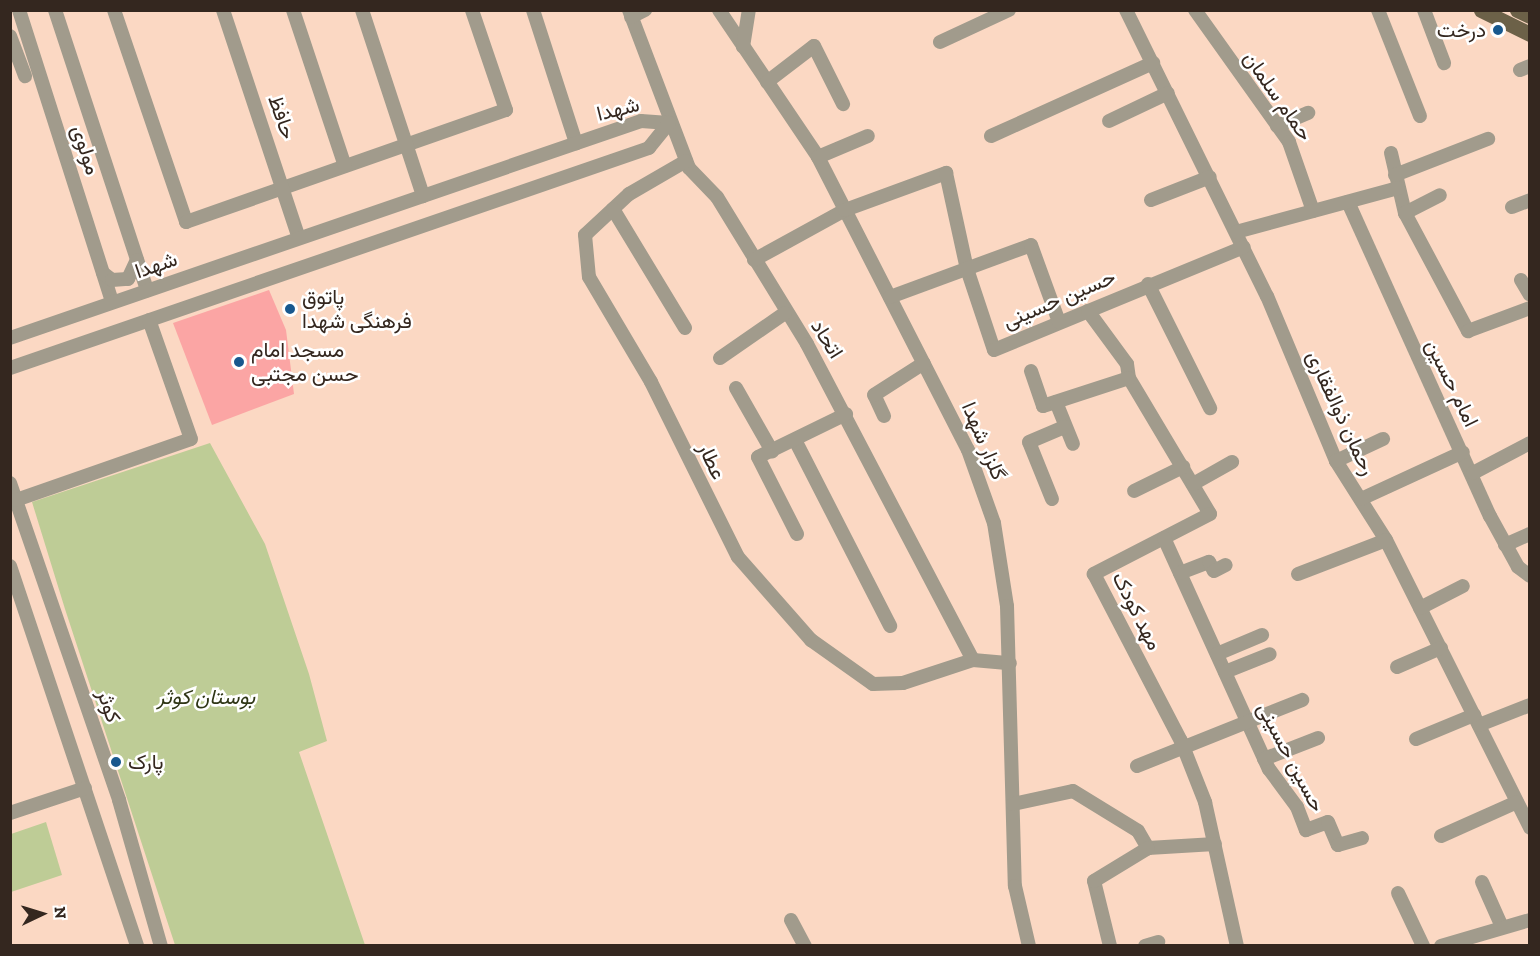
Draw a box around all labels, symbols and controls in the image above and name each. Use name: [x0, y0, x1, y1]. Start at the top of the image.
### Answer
place label: درخت: [1437, 17, 1486, 43]
marker: درخت: [1491, 23, 1505, 37]
street label: حمام سلمان: [1238, 46, 1318, 146]
street label: حافظ: [263, 92, 301, 142]
street label: شهدا: [594, 92, 642, 126]
street label: مولوی: [66, 122, 106, 178]
street label: شهدا: [132, 246, 180, 284]
street label: حسین حسینی: [999, 264, 1119, 334]
place label: پاتوق فرهنگی شهدا: [302, 284, 412, 334]
marker: پاتوق فرهنگی شهدا: [283, 302, 297, 316]
street label: اتحاد: [805, 315, 849, 363]
street label: امام حسین: [1420, 335, 1484, 431]
place label: مسجد امام حسن مجتبی: [251, 337, 359, 387]
street label: رحمان ذوالفقاری: [1301, 347, 1381, 479]
marker: مسجد امام حسن مجتبی: [232, 355, 246, 369]
street label: گلزار شهدا: [956, 398, 1012, 484]
street label: عطار: [693, 439, 731, 483]
street label: مهد کودک: [1107, 568, 1167, 654]
park label: بوستان کوثر: [157, 684, 255, 710]
street label: کوثر: [92, 686, 126, 726]
street label: حسین حسینی: [1252, 698, 1330, 816]
place label: پارک: [128, 749, 164, 775]
marker: پارک: [109, 755, 123, 769]
north arrow: [12, 884, 72, 944]
text: N: [51, 906, 70, 919]

